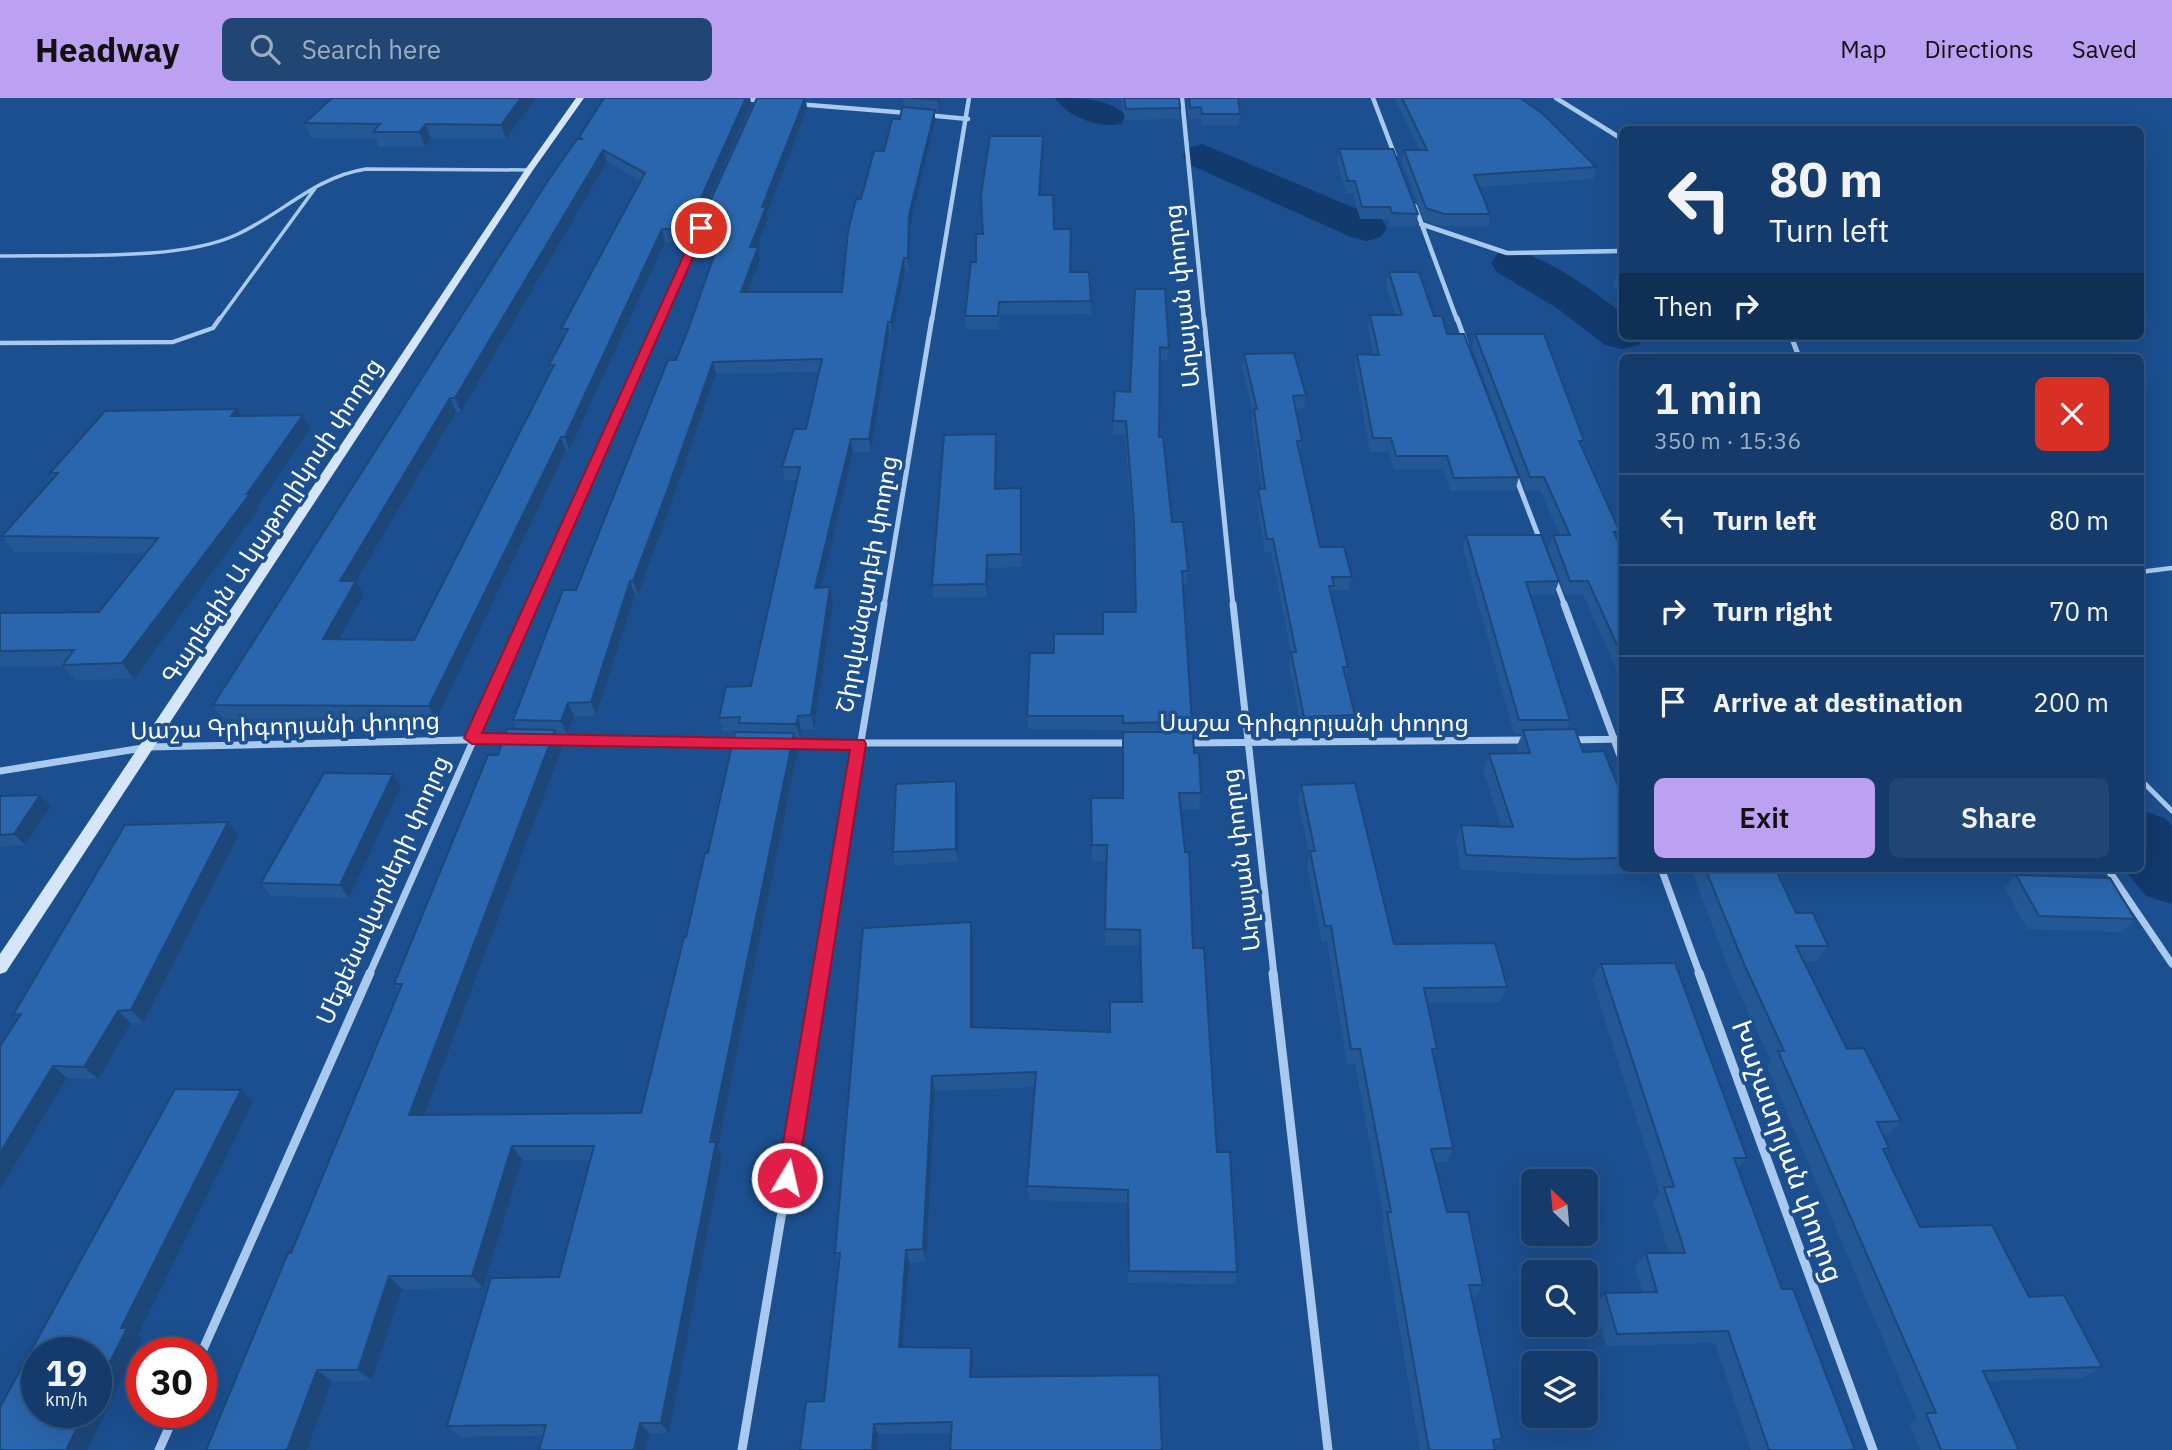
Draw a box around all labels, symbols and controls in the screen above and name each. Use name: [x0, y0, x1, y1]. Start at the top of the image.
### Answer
search box: [222, 18, 712, 81]
text: Headway: [35, 28, 180, 71]
icon: search: [246, 30, 284, 68]
text: Search here: [302, 32, 441, 66]
text: Map: [1840, 33, 1886, 65]
text: Directions: [1924, 33, 2034, 65]
text: Saved: [2072, 33, 2137, 65]
text: 80 m: [1769, 147, 1883, 210]
icon: left: [1654, 154, 1745, 245]
pin: [671, 198, 731, 258]
street label: Աղայան փողոց: [1155, 203, 1207, 389]
icon: arrive: [682, 209, 720, 247]
text: Turn left: [1769, 209, 1889, 251]
icon: right: [1727, 287, 1765, 325]
text: Then: [1654, 289, 1713, 323]
street label: Գարեգին Ա կաթողիկոսի փողոց: [154, 351, 389, 690]
text: 1 min: [1654, 371, 1763, 426]
button: close: [2035, 377, 2109, 451]
text: 350 m · 15:36: [1654, 425, 1801, 455]
street label: Շիրվանզադեի փողոց: [828, 453, 904, 715]
icon: left: [1654, 501, 1692, 539]
text: Turn left: [1713, 503, 1816, 537]
text: 80 m: [2049, 503, 2109, 537]
icon: right: [1654, 592, 1692, 630]
text: Turn right: [1713, 594, 1832, 628]
text: 70 m: [2049, 594, 2109, 628]
icon: arrive: [1654, 683, 1692, 721]
text: Arrive at destination: [1713, 685, 1963, 719]
text: 200 m: [2033, 685, 2109, 719]
street label: Սաշա Գրիգորյանի փողոց: [130, 704, 440, 746]
street label: Սաշա Գրիգորյանի փողոց: [1159, 706, 1469, 738]
street label: Մեքենավարների փողոց: [308, 750, 456, 1029]
street label: Աղայան փողոց: [1213, 767, 1267, 953]
button: Exit: [1654, 778, 1875, 858]
button: Share: [1889, 778, 2109, 858]
street label: Խաչատրյան փողոց: [1724, 1015, 1853, 1287]
position arrow: [750, 1141, 824, 1215]
north arrow: [1521, 1169, 1598, 1246]
map controls: [1521, 1169, 1598, 1428]
button: search: [1521, 1260, 1598, 1337]
speed limit sign: 30: [126, 1337, 217, 1428]
text: 19: [45, 1350, 88, 1396]
button: layers: [1521, 1351, 1598, 1428]
text: km/h: [45, 1388, 88, 1411]

